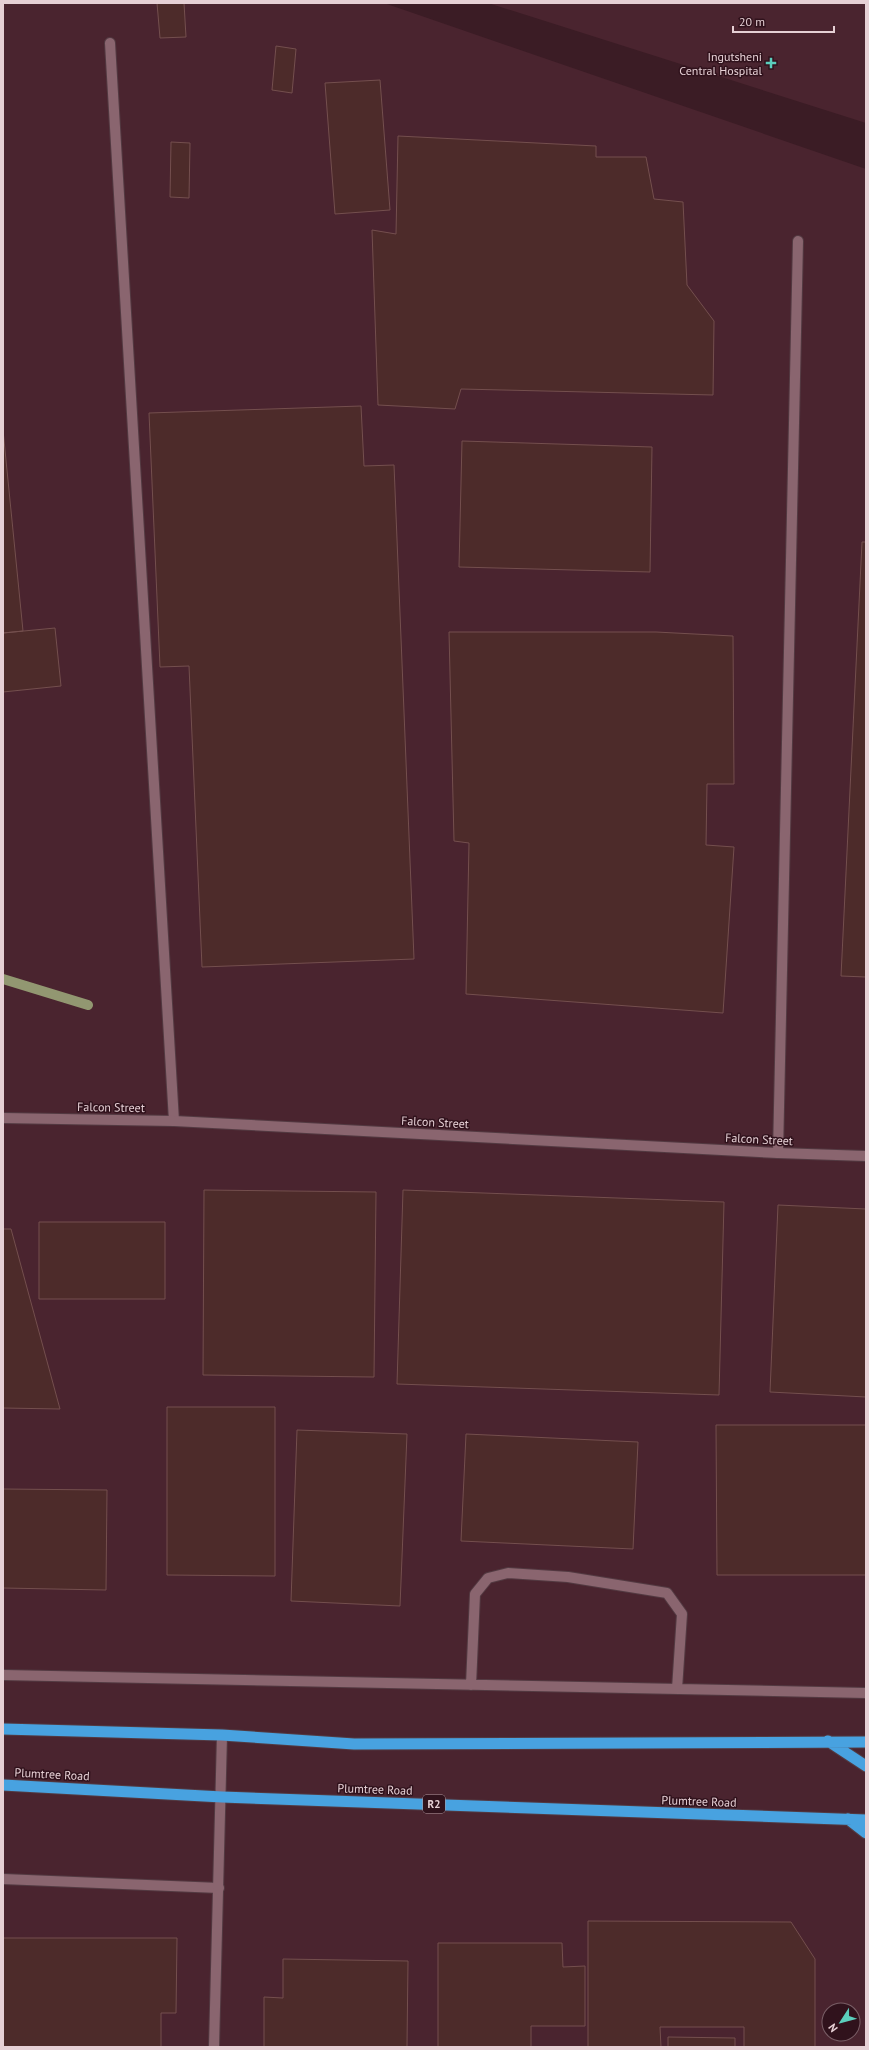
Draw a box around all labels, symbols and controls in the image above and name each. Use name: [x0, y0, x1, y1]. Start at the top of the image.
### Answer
scale bar: [733, 8, 834, 34]
text: 20 m: [739, 14, 765, 29]
place label: Ingutsheni Central Hospital: [679, 49, 762, 78]
marker: Ingutsheni Central Hospital: [765, 57, 777, 69]
street label: Falcon Street: [77, 1099, 145, 1115]
street label: Falcon Street: [401, 1113, 469, 1131]
street label: Falcon Street: [725, 1130, 793, 1148]
street label: Plumtree Road: [14, 1765, 90, 1783]
street label: Plumtree Road: [337, 1780, 413, 1798]
street label: Plumtree Road: [661, 1792, 737, 1810]
road number: R2: [423, 1795, 445, 1813]
north arrow: [821, 2002, 861, 2042]
text: N: [825, 2021, 841, 2035]

